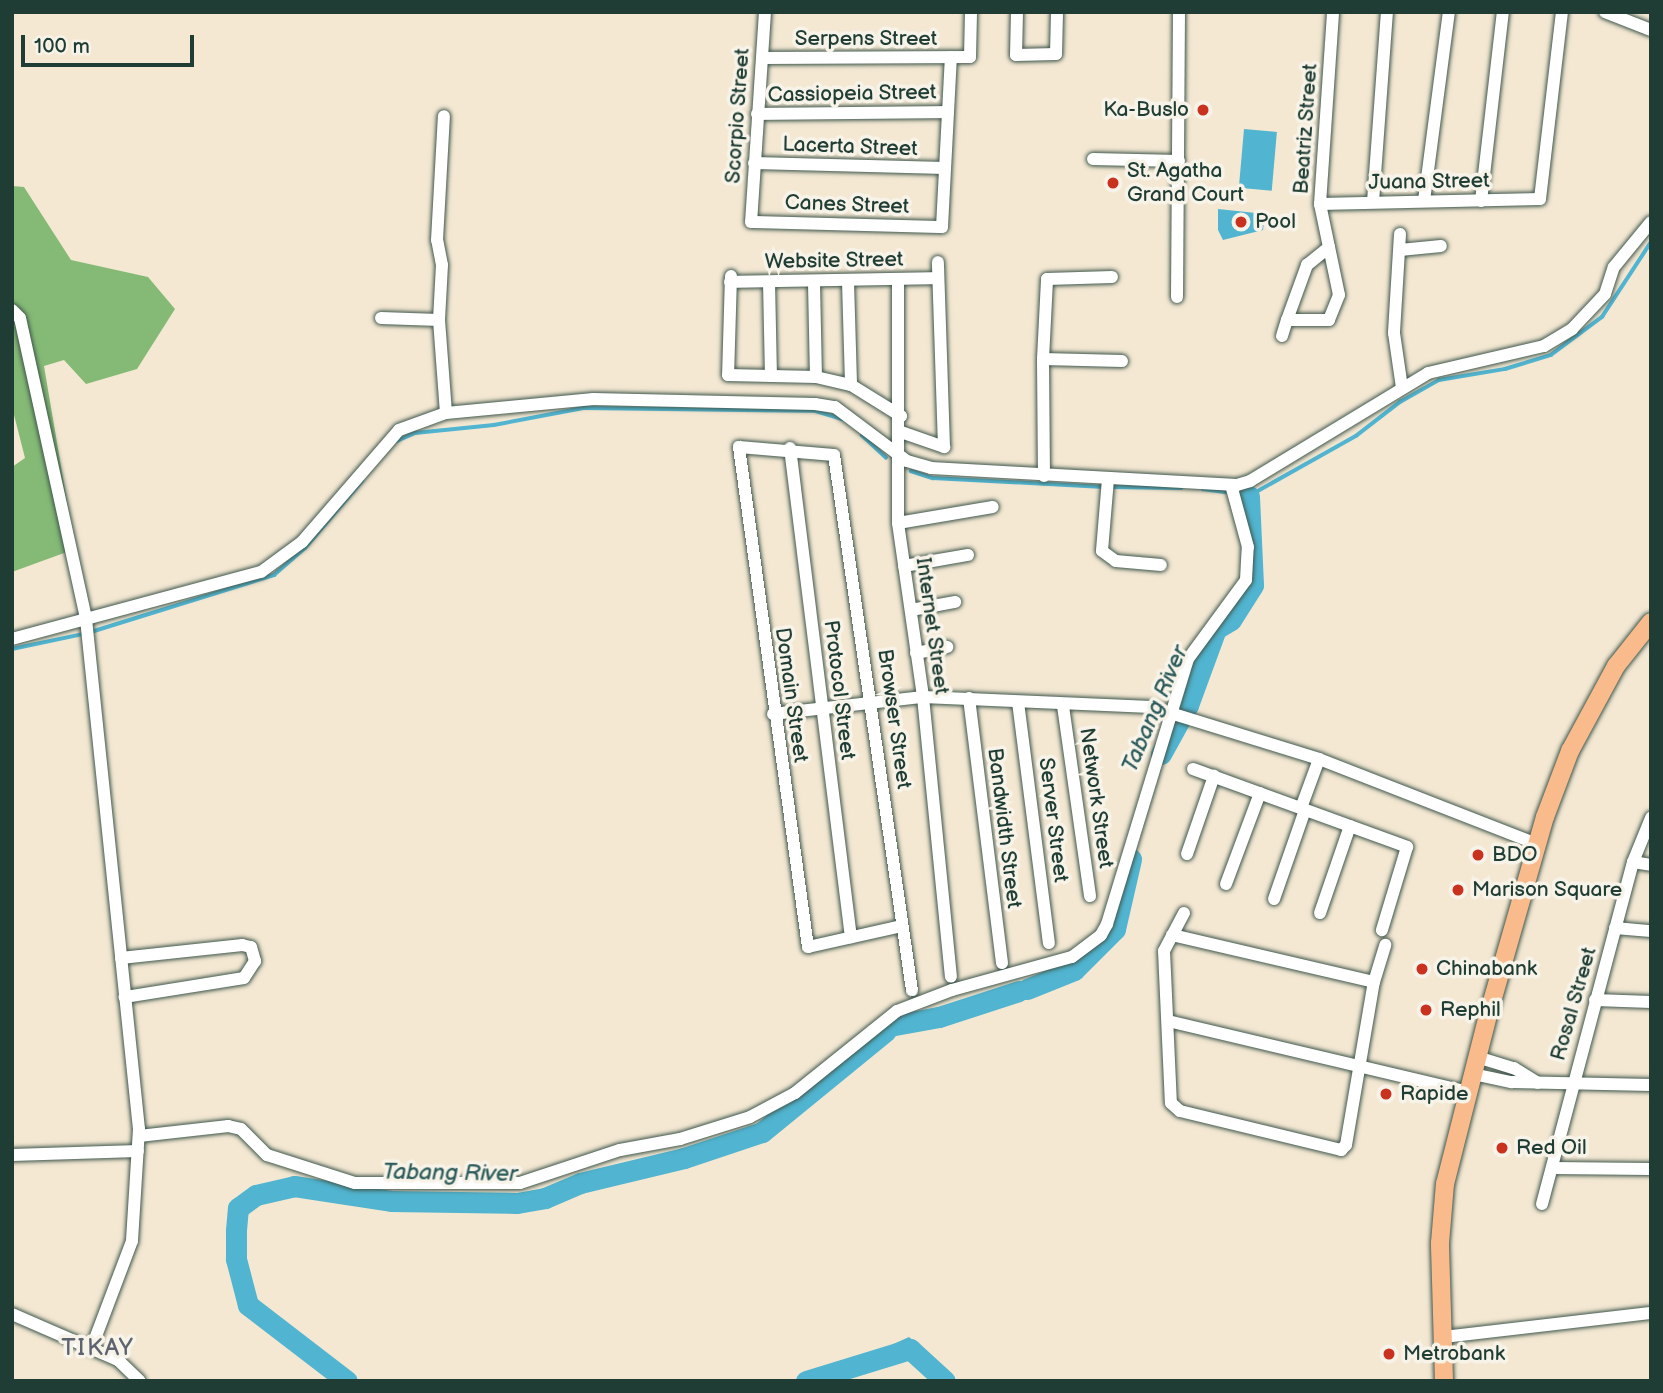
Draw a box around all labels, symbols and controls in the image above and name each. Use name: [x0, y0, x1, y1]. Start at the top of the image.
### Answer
scale bar: [24, 21, 198, 65]
street label: Serpens Street: [795, 26, 937, 52]
text: 100 m: [34, 34, 90, 59]
street label: Scorpio Street: [721, 47, 755, 185]
street label: Beatriz Street: [1289, 63, 1323, 195]
street label: Cassiopeia Street: [767, 80, 937, 108]
place label: Ka-Buslo: [1103, 97, 1189, 123]
marker: Ka-Buslo: [1195, 102, 1211, 118]
street label: Lacerta Street: [782, 132, 918, 162]
place label: St. Agatha Grand Court: [1127, 158, 1244, 208]
street label: Juana Street: [1368, 168, 1490, 196]
marker: St. Agatha Grand Court: [1105, 175, 1121, 191]
street label: Canes Street: [784, 190, 910, 220]
place label: Pool: [1255, 209, 1296, 235]
marker: Pool: [1233, 214, 1249, 230]
street label: Website Street: [764, 247, 904, 275]
street label: Internet Street: [910, 556, 954, 696]
street label: Protocol Street: [818, 619, 860, 761]
street label: Domain Street: [769, 626, 813, 764]
water label: Tabang River: [1116, 642, 1194, 776]
street label: Browser Street: [872, 647, 916, 791]
street label: Network Street: [1074, 726, 1118, 870]
street label: Bandwidth Street: [982, 746, 1026, 910]
street label: Server Street: [1033, 756, 1073, 884]
place label: BDO: [1492, 842, 1537, 868]
marker: BDO: [1470, 847, 1486, 863]
place label: Marison Square: [1472, 877, 1623, 903]
marker: Marison Square: [1450, 882, 1466, 898]
street label: Rosal Street: [1546, 944, 1602, 1064]
place label: Chinabank: [1436, 956, 1537, 982]
marker: Chinabank: [1414, 961, 1430, 977]
place label: Rephil: [1440, 997, 1501, 1023]
marker: Rephil: [1418, 1002, 1434, 1018]
place label: Rapide: [1400, 1081, 1468, 1107]
marker: Rapide: [1378, 1086, 1394, 1102]
place label: Red Oil: [1516, 1135, 1587, 1161]
marker: Red Oil: [1494, 1140, 1510, 1156]
water label: Tabang River: [382, 1158, 518, 1188]
district label: TIKAY: [62, 1334, 134, 1362]
place label: Metrobank: [1403, 1341, 1505, 1367]
marker: Metrobank: [1381, 1346, 1397, 1362]

